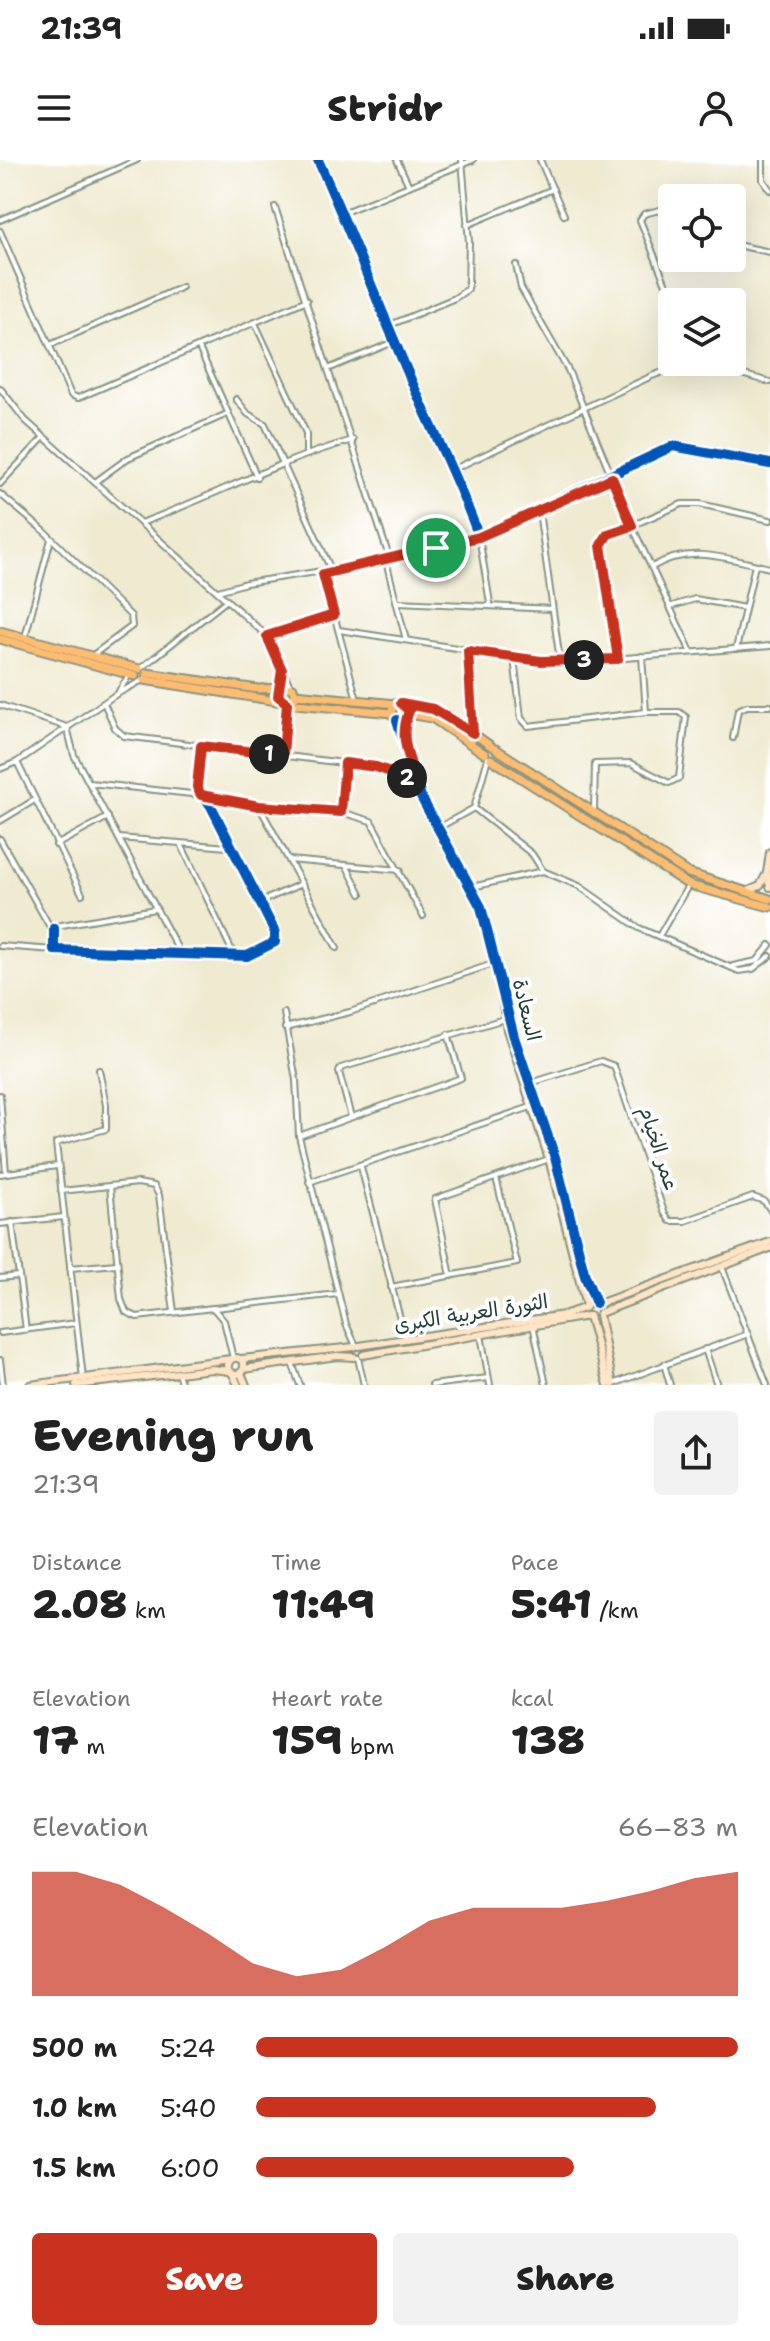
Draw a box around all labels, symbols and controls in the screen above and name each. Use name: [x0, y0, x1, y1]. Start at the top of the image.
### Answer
text: 21:39: [40, 8, 122, 49]
text: Stridr: [327, 84, 443, 133]
icon: menu: [32, 86, 76, 130]
icon: person: [694, 86, 738, 130]
map controls: [658, 184, 746, 376]
button: locate: [658, 184, 746, 272]
button: layers: [658, 288, 746, 376]
pin: [402, 514, 470, 582]
icon: arrive: [414, 526, 458, 570]
pin: 3: [564, 640, 604, 680]
text: 3: [576, 645, 592, 674]
pin: 1: [249, 734, 289, 774]
text: 1: [264, 739, 274, 768]
pin: 2: [387, 758, 427, 798]
text: 2: [399, 763, 415, 792]
street label: السعادة: [507, 976, 547, 1044]
street label: عمر الخيام: [630, 1103, 685, 1194]
street label: الثورة العربية الكبرى: [392, 1288, 550, 1338]
text: Evening run: [32, 1406, 314, 1465]
button: share: [654, 1411, 738, 1495]
text: 21:39: [32, 1466, 100, 1501]
text: Distance: [32, 1548, 122, 1577]
text: Time: [271, 1548, 322, 1577]
text: Pace: [511, 1548, 559, 1577]
text: 2.08: [32, 1577, 127, 1631]
text: 11:49: [271, 1577, 375, 1631]
text: 5:41: [511, 1577, 592, 1631]
text: km: [127, 1596, 166, 1625]
text: /km: [592, 1596, 639, 1625]
text: Elevation: [32, 1684, 130, 1713]
text: Heart rate: [271, 1684, 383, 1713]
text: kcal: [511, 1684, 553, 1713]
text: 17: [32, 1713, 79, 1767]
text: 159: [271, 1713, 343, 1767]
text: 138: [511, 1713, 585, 1767]
text: m: [79, 1732, 105, 1761]
text: bpm: [343, 1732, 394, 1761]
text: Elevation: [32, 1809, 148, 1844]
text: 66–83 m: [618, 1809, 738, 1844]
text: 500 m: [32, 2030, 117, 2065]
text: 5:24: [160, 2030, 215, 2065]
text: 1.0 km: [32, 2090, 117, 2125]
text: 5:40: [160, 2090, 217, 2125]
text: 1.5 km: [32, 2150, 116, 2185]
text: 6:00: [160, 2150, 220, 2185]
button: Save: [32, 2233, 377, 2325]
button: Share: [393, 2233, 738, 2325]

